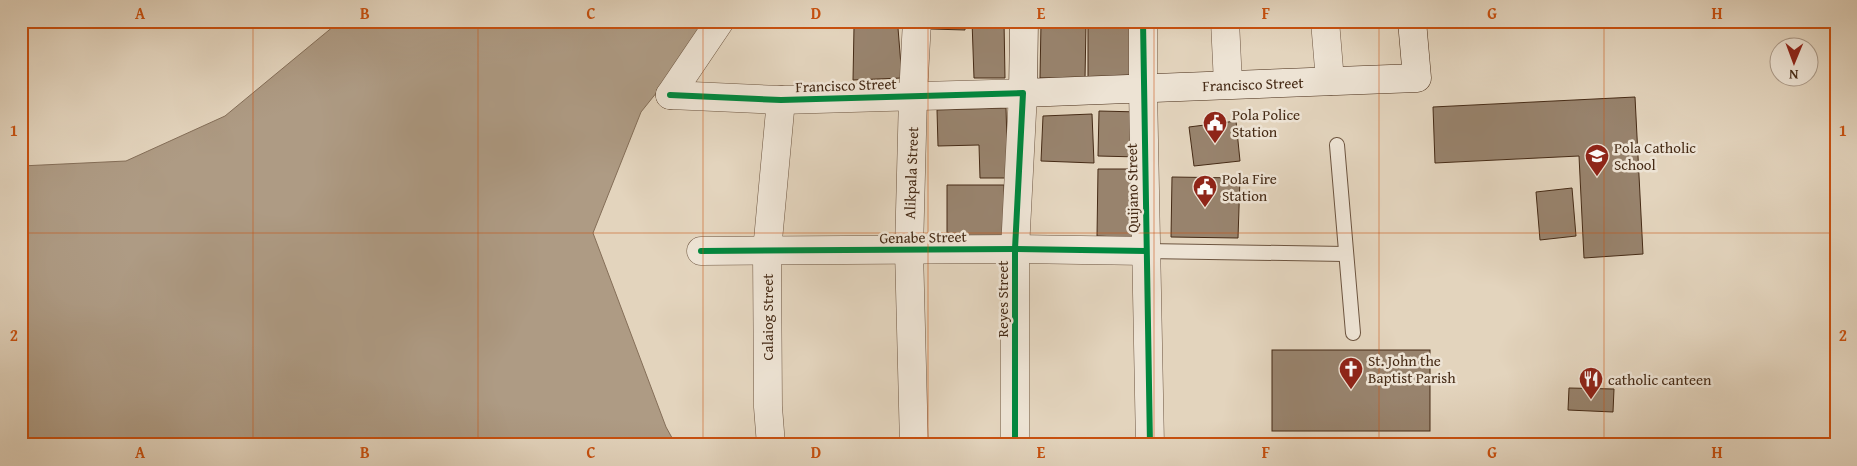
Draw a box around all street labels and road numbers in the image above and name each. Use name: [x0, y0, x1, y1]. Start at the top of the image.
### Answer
street label: Francisco Street: [1202, 72, 1305, 96]
street label: Francisco Street: [795, 73, 898, 97]
street label: Alikpala Street: [899, 126, 923, 220]
street label: Quijano Street: [1121, 142, 1143, 233]
street label: Genabe Street: [879, 226, 968, 248]
street label: Reyes Street: [992, 260, 1013, 338]
street label: Calaiog Street: [757, 273, 778, 361]

